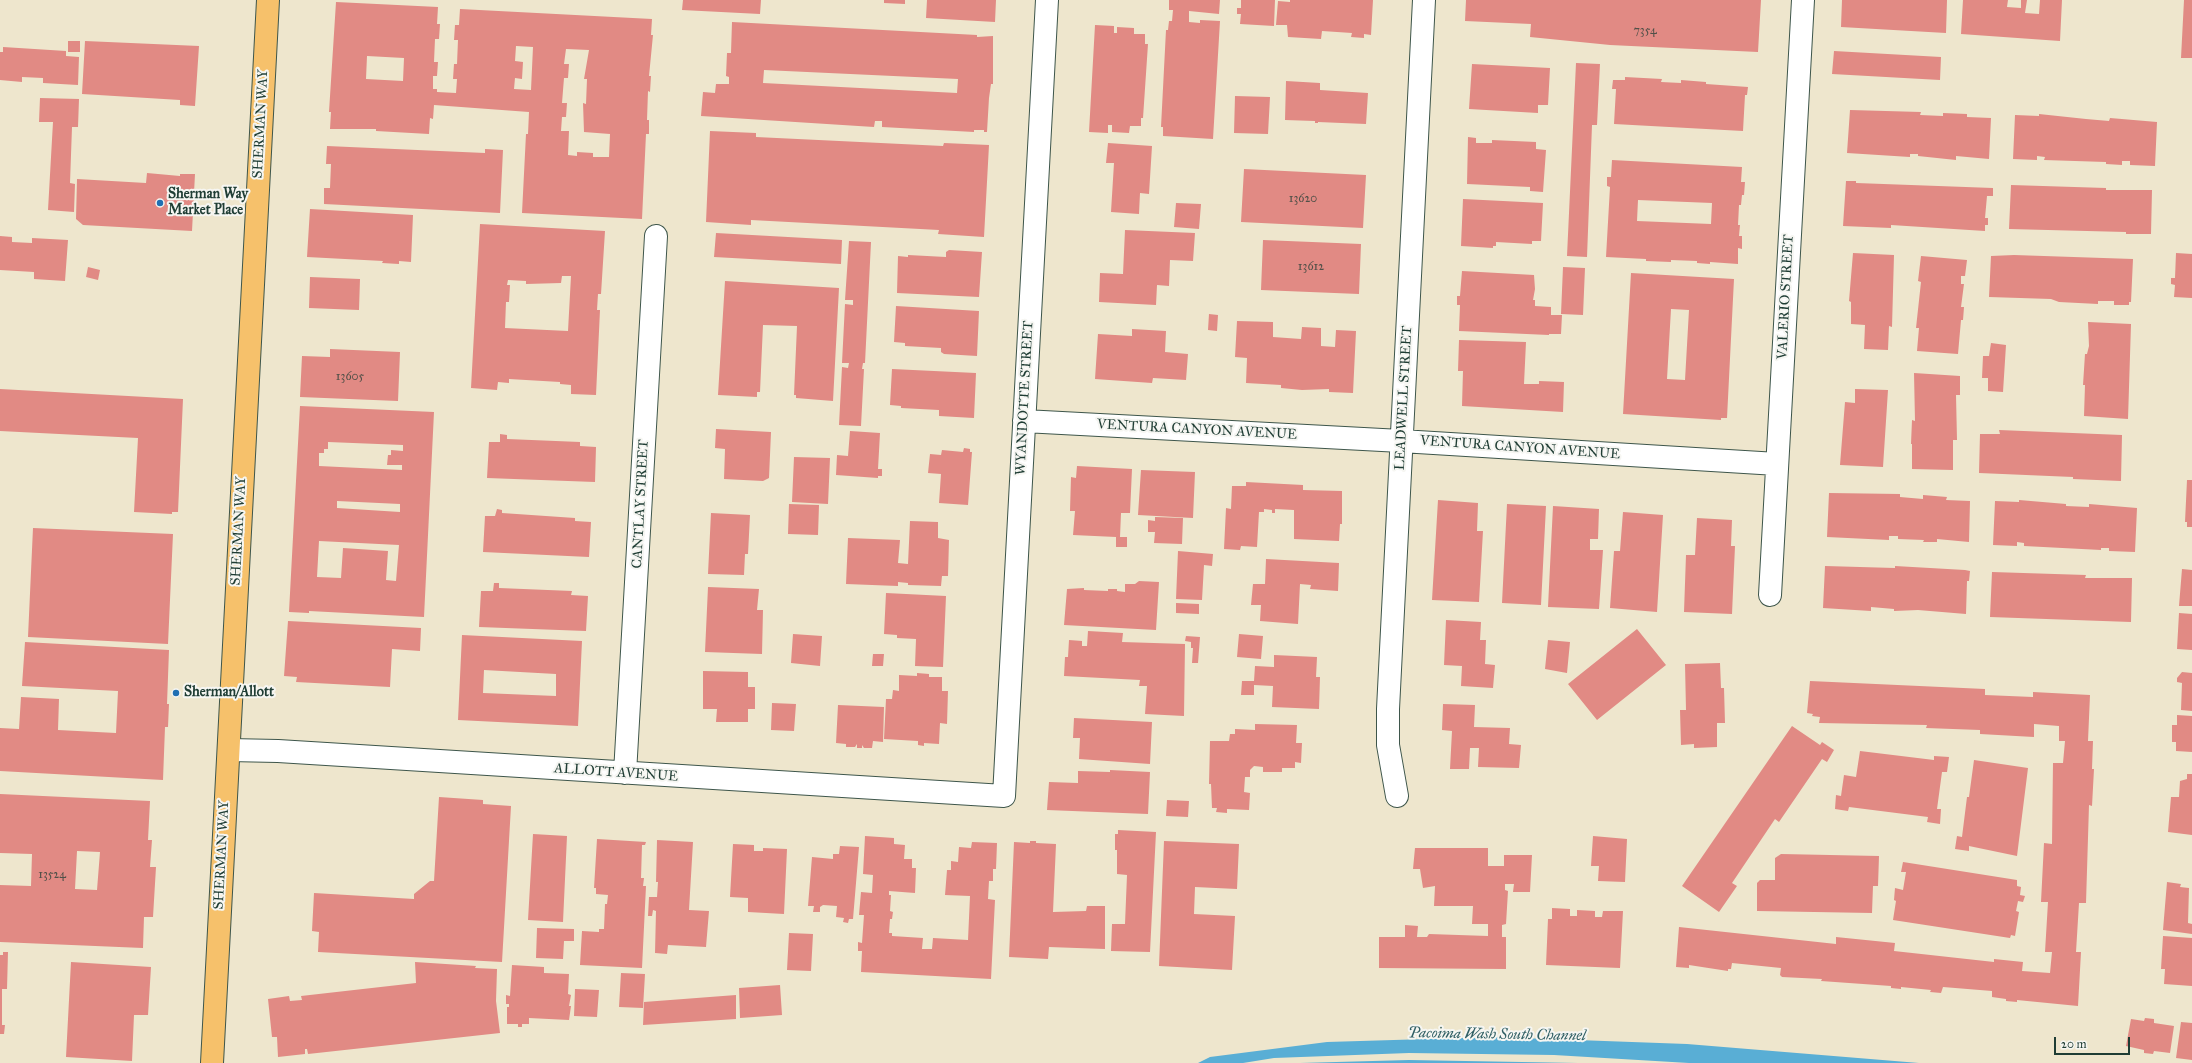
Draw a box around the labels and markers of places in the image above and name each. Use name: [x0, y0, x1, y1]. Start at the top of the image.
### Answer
place label: Sherman Way Market Place: [168, 187, 248, 220]
marker: Sherman Way Market Place: [155, 198, 165, 208]
place label: Sherman/Allott: [184, 685, 274, 701]
marker: Sherman/Allott: [171, 688, 181, 698]

